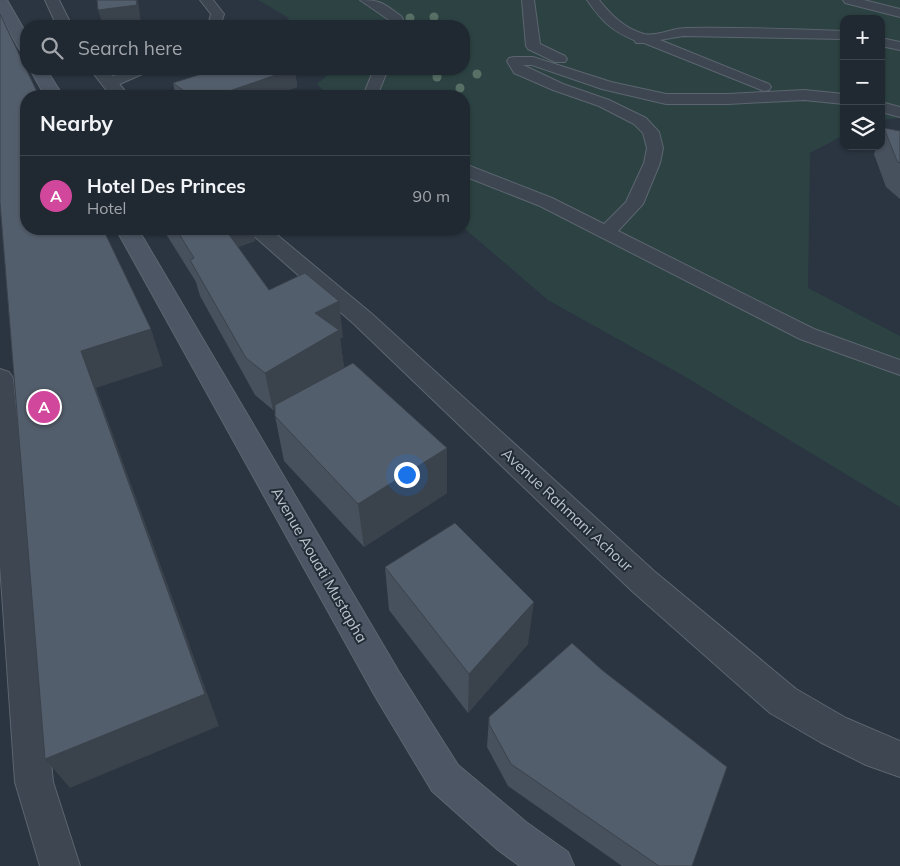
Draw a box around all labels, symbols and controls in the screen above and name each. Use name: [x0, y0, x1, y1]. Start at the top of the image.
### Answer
map controls: [840, 15, 885, 150]
button: +: [840, 15, 885, 60]
search box: [20, 20, 470, 75]
icon: search: [38, 34, 66, 62]
text: Search here: [78, 36, 182, 60]
button: −: [840, 60, 885, 105]
button: layers: [840, 105, 885, 150]
text: Nearby: [40, 110, 113, 136]
text: Hotel Des Princes: [87, 174, 246, 198]
text: A: [50, 186, 62, 206]
text: 90 m: [413, 186, 450, 206]
text: Hotel: [87, 198, 126, 218]
pin: A: [28, 388, 60, 426]
street label: Avenue Rahmani Achour: [498, 444, 637, 576]
your location: [394, 462, 420, 488]
street label: Avenue Aouati Mustapha: [267, 484, 372, 646]

